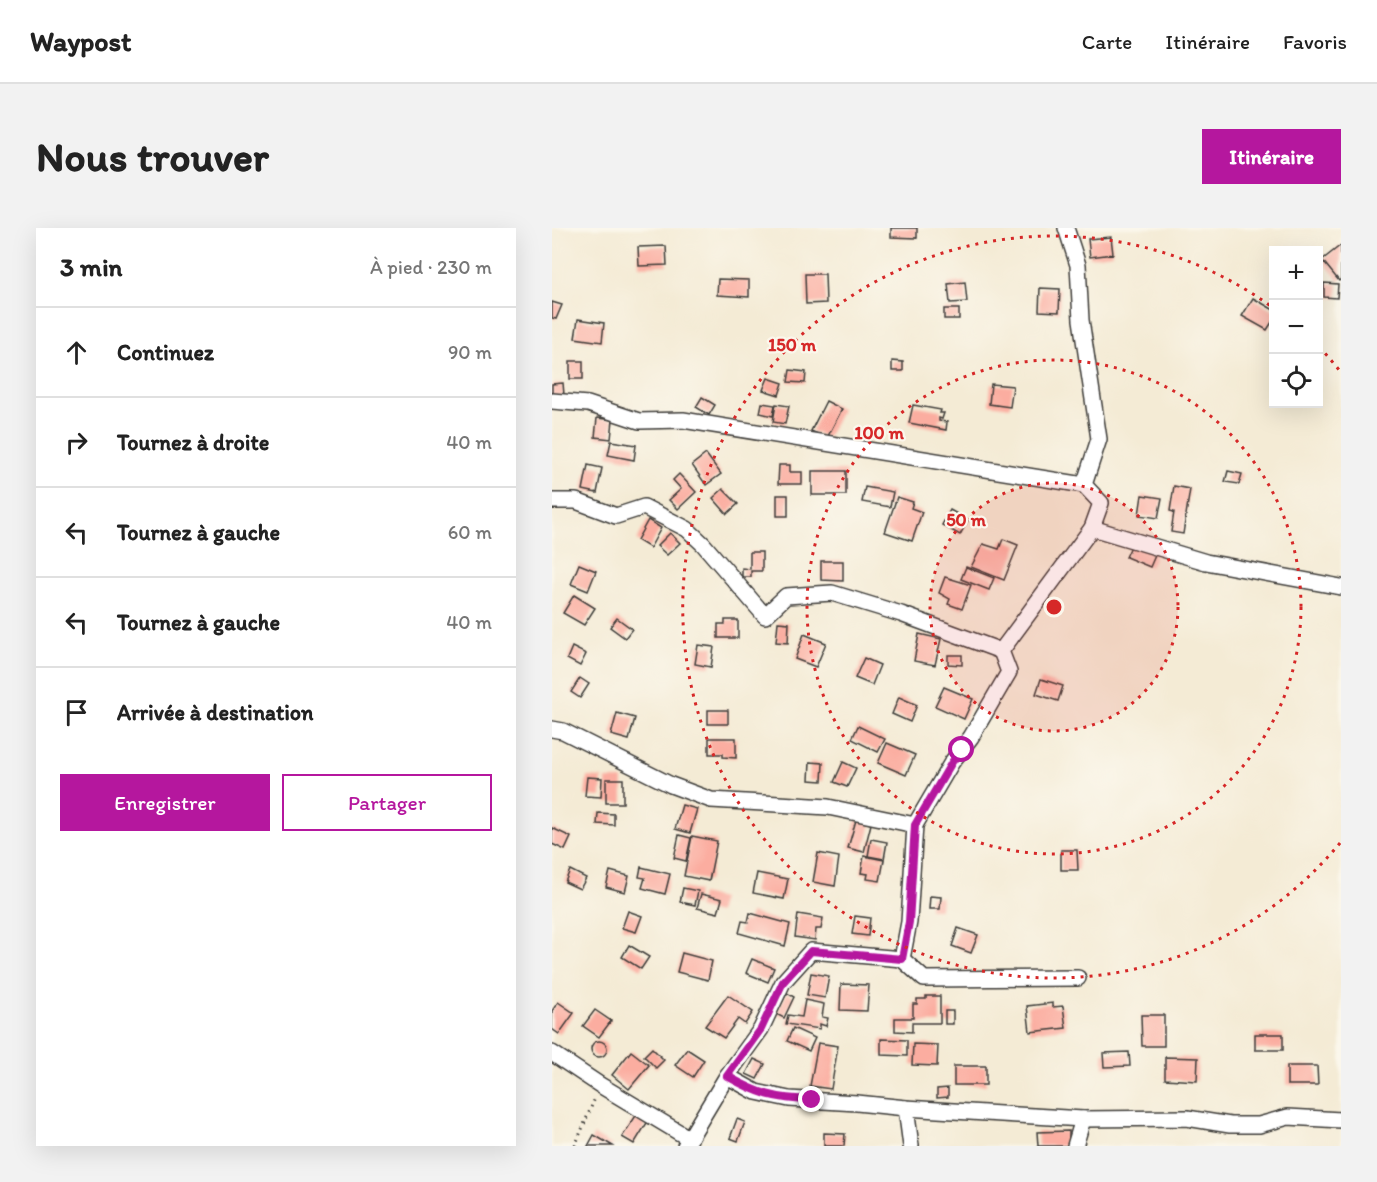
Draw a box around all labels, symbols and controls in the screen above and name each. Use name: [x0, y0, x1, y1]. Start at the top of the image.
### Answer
text: Waypost: [30, 24, 132, 58]
text: Carte: [1082, 29, 1132, 54]
text: Itinéraire: [1165, 29, 1250, 54]
text: Favoris: [1283, 29, 1347, 54]
button: Itinéraire: [1202, 129, 1341, 184]
text: Nous trouver: [36, 131, 269, 182]
map controls: [1269, 246, 1323, 408]
button: +: [1269, 246, 1323, 300]
text: 3 min: [60, 251, 122, 283]
text: À pied · 230 m: [370, 255, 492, 279]
button: −: [1269, 300, 1323, 354]
text: 150 m: [768, 334, 817, 356]
icon: ahead: [60, 336, 93, 369]
text: Continuez: [117, 339, 214, 366]
text: 90 m: [448, 340, 492, 364]
button: locate: [1269, 354, 1323, 408]
text: 100 m: [854, 422, 905, 444]
icon: right: [60, 426, 93, 459]
text: Tournez à droite: [117, 429, 269, 456]
text: 40 m: [446, 430, 492, 454]
text: 50 m: [946, 509, 987, 531]
icon: left: [60, 516, 93, 549]
text: Tournez à gauche: [117, 519, 280, 546]
text: 60 m: [448, 520, 492, 544]
centre of rings: [1044, 597, 1064, 617]
icon: left: [60, 606, 93, 639]
text: Tournez à gauche: [117, 609, 280, 636]
text: 40 m: [446, 610, 492, 634]
icon: arrive: [60, 696, 93, 729]
text: Arrivée à destination: [117, 699, 313, 726]
route start: [948, 736, 974, 762]
button: Enregistrer: [60, 774, 270, 831]
button: Partager: [282, 774, 492, 831]
route end: [798, 1086, 824, 1112]

